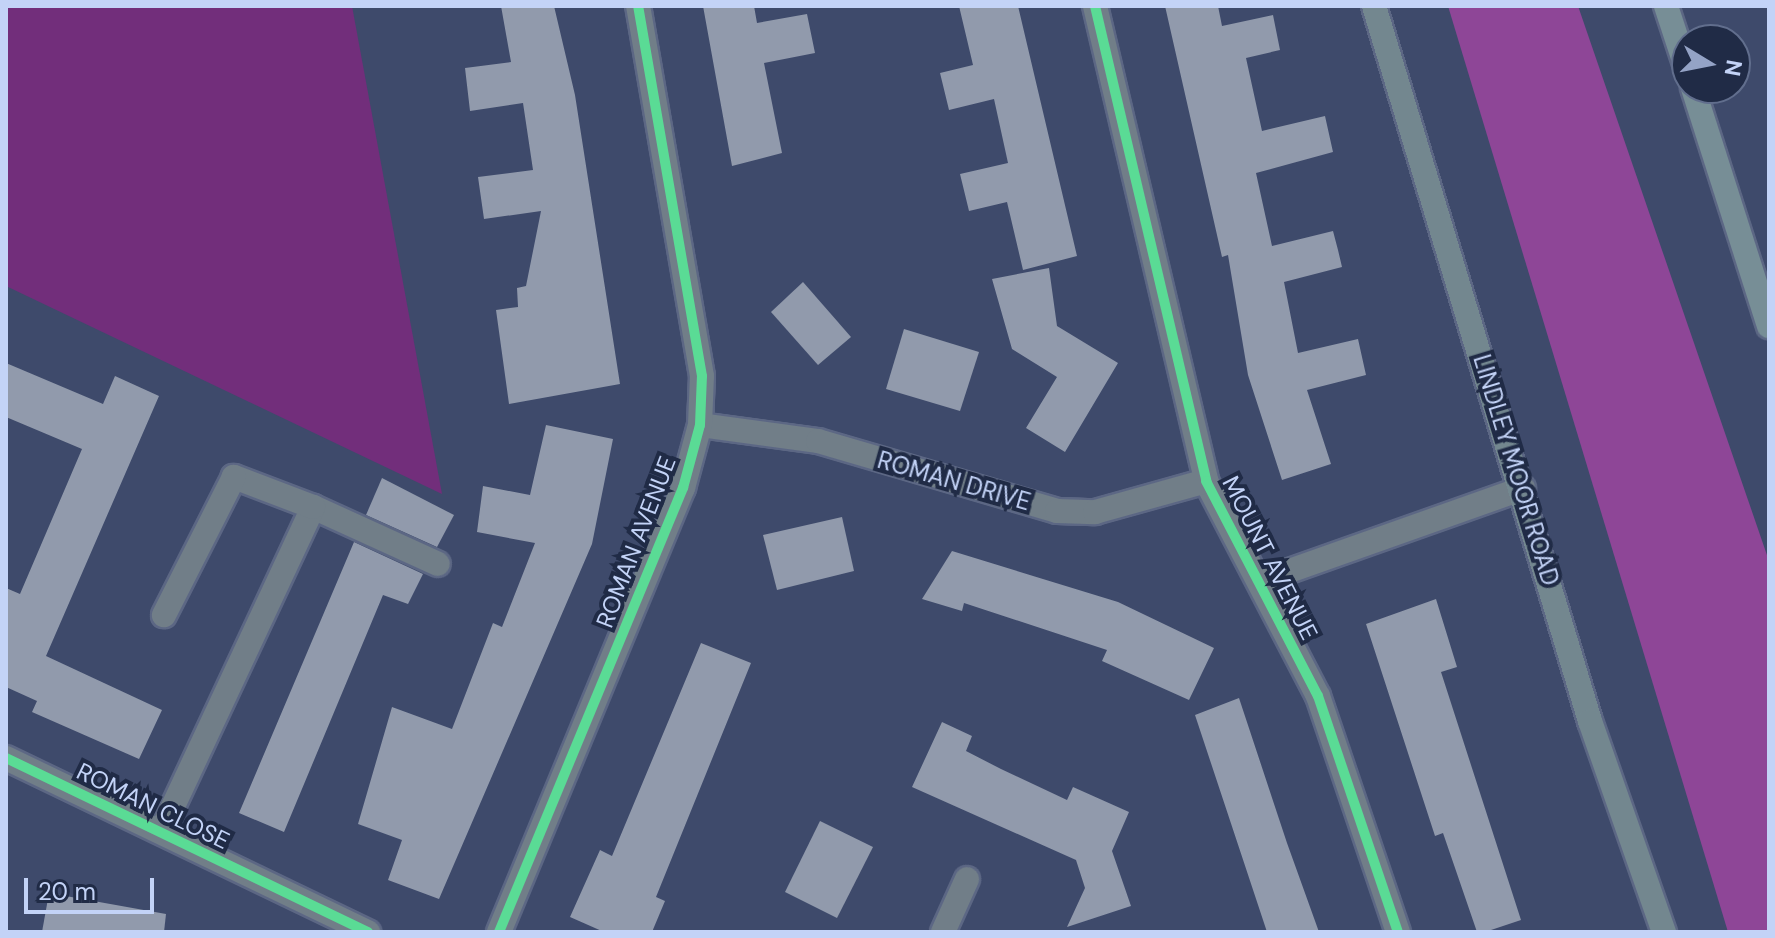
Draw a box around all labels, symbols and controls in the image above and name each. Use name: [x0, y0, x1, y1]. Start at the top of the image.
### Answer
north arrow: [1671, 24, 1751, 104]
text: N: [1717, 57, 1749, 78]
street label: LINDLEY MOOR ROAD: [1467, 351, 1565, 589]
street label: ROMAN DRIVE: [874, 445, 1034, 517]
street label: ROMAN AVENUE: [590, 452, 682, 632]
street label: MOUNT AVENUE: [1216, 471, 1324, 645]
street label: ROMAN CLOSE: [72, 757, 234, 855]
scale bar: [28, 862, 158, 912]
text: 20 m: [38, 876, 96, 907]

